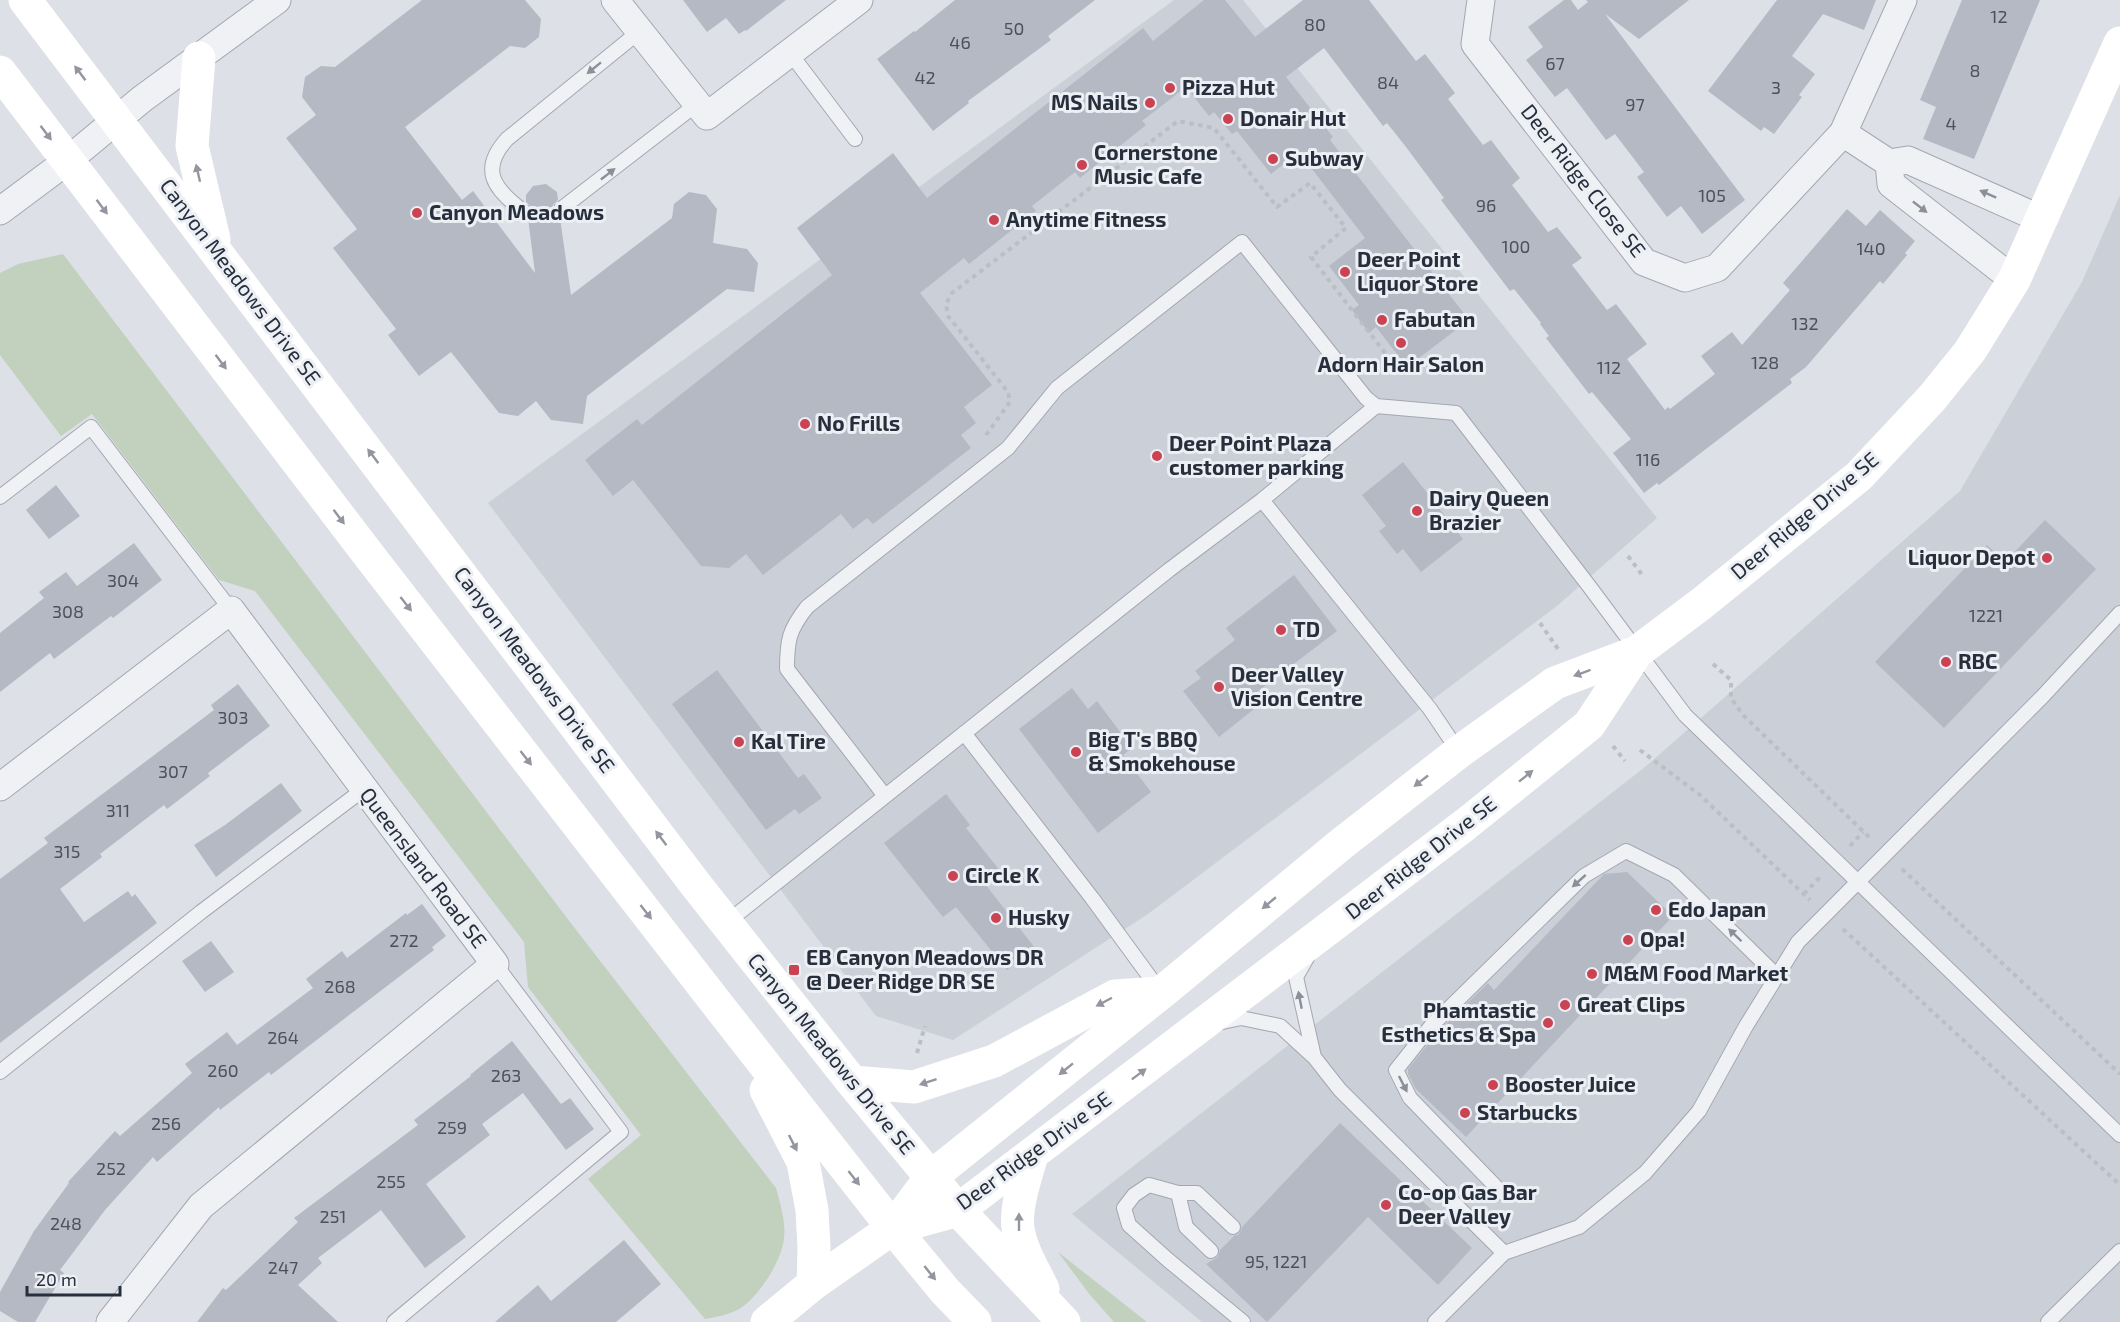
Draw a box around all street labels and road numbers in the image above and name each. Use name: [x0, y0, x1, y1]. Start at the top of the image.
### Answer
street label: Deer Ridge Close SE: [1517, 99, 1652, 262]
street label: Canyon Meadows Drive SE: [156, 173, 327, 389]
street label: Deer Ridge Drive SE: [1725, 446, 1883, 584]
street label: Canyon Meadows Drive SE: [450, 561, 621, 777]
street label: Queensland Road SE: [355, 782, 493, 953]
street label: Deer Ridge Drive SE: [1339, 790, 1501, 924]
street label: Canyon Meadows Drive SE: [743, 948, 921, 1159]
street label: Deer Ridge Drive SE: [951, 1085, 1115, 1214]

